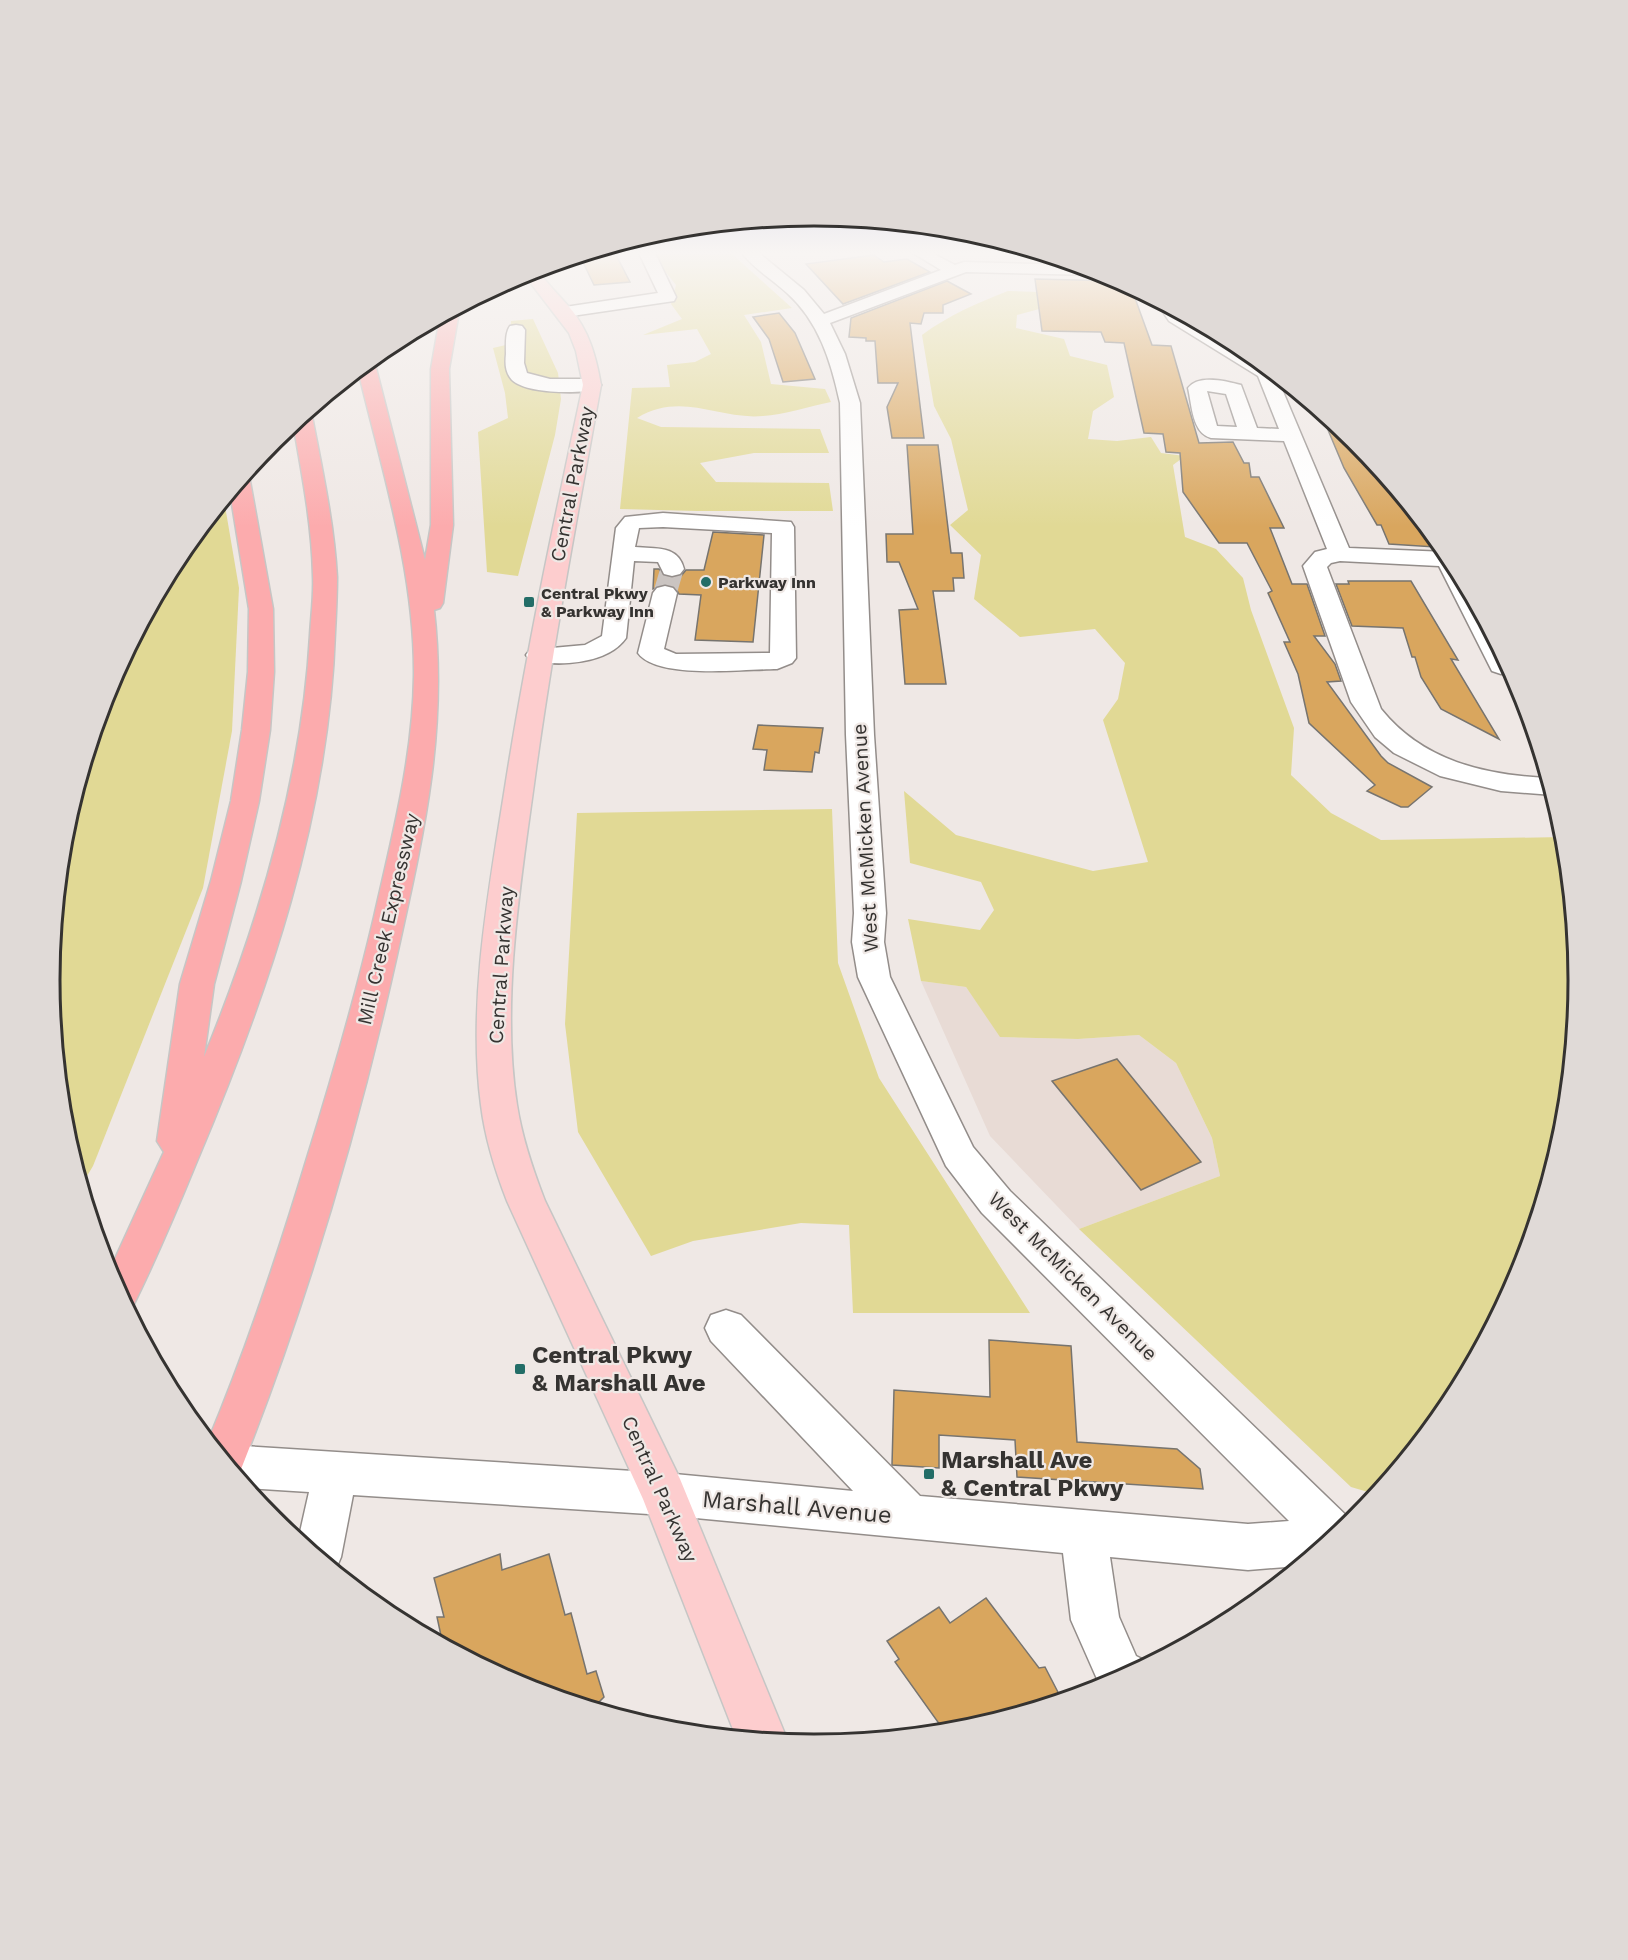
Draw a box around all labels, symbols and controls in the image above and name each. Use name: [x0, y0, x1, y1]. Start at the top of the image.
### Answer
street label: Central Parkway: [545, 404, 599, 564]
place label: Parkway Inn: [718, 573, 816, 592]
marker: Parkway Inn: [699, 575, 713, 589]
place label: Central Pkwy & Parkway Inn: [541, 584, 654, 621]
marker: Central Pkwy & Parkway Inn: [522, 595, 536, 609]
street label: West McMicken Avenue: [847, 723, 883, 953]
street label: Mill Creek Expressway: [352, 810, 424, 1027]
street label: Central Parkway: [484, 885, 519, 1045]
street label: West McMicken Avenue: [983, 1186, 1163, 1366]
place label: Central Pkwy & Marshall Ave: [532, 1341, 706, 1397]
marker: Central Pkwy & Marshall Ave: [513, 1362, 527, 1376]
street label: Central Parkway: [617, 1412, 703, 1567]
place label: Marshall Ave & Central Pkwy: [941, 1446, 1124, 1502]
marker: Marshall Ave & Central Pkwy: [922, 1467, 936, 1481]
street label: Marshall Avenue: [701, 1485, 893, 1529]

